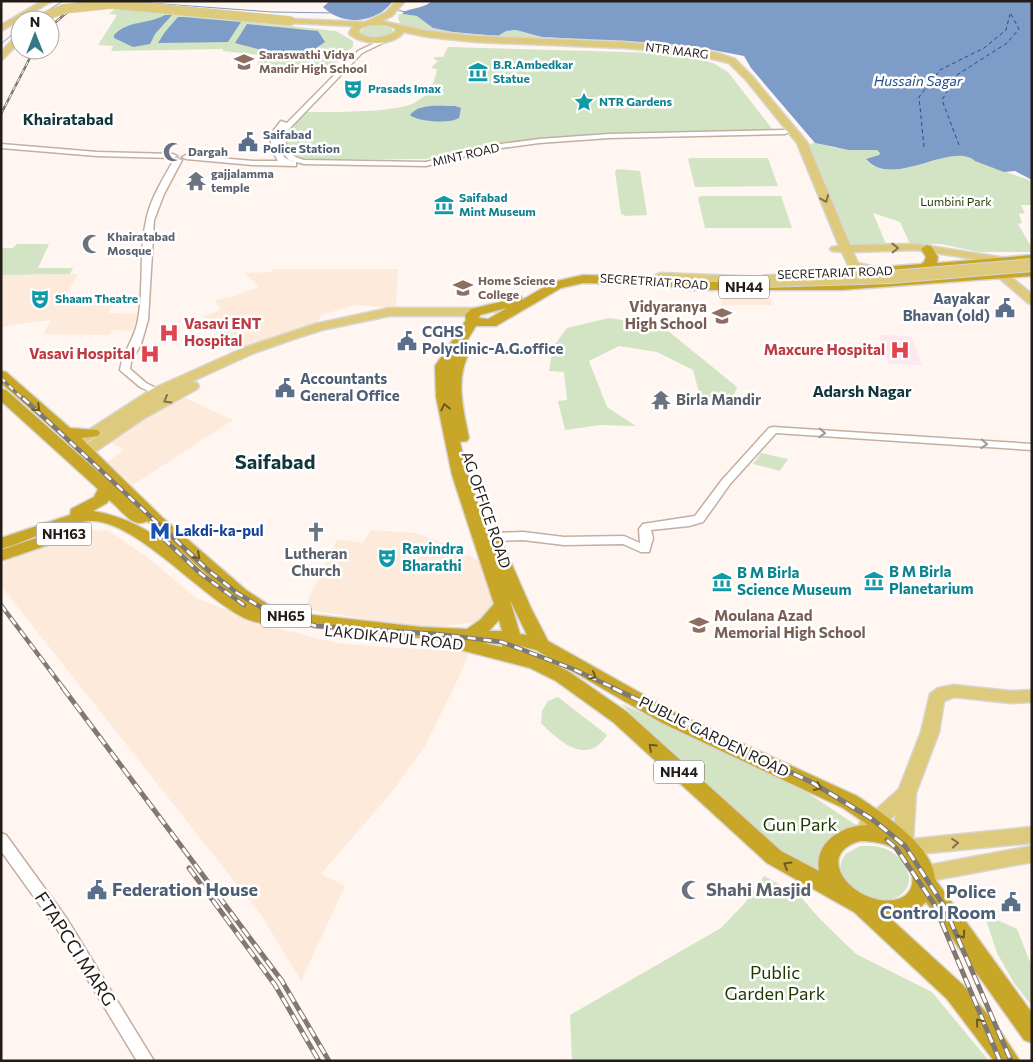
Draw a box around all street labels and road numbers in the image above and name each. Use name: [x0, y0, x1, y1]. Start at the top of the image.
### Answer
street label: NTR MARG: [645, 39, 709, 61]
street label: MINT ROAD: [431, 139, 501, 169]
street label: SECRETARIAT ROAD: [777, 263, 893, 281]
street label: SECRETRIAT ROAD: [600, 270, 709, 292]
road number: NH44: [719, 276, 769, 298]
street label: AG OFFICE ROAD: [458, 449, 515, 571]
road number: NH163: [36, 522, 92, 546]
road number: NH65: [261, 604, 311, 628]
street label: LAKDIKAPUL ROAD: [324, 621, 464, 653]
street label: PUBLIC GARDEN ROAD: [637, 692, 792, 780]
road number: NH44: [654, 760, 704, 784]
street label: FTAPCCI MARG: [31, 887, 121, 1010]

